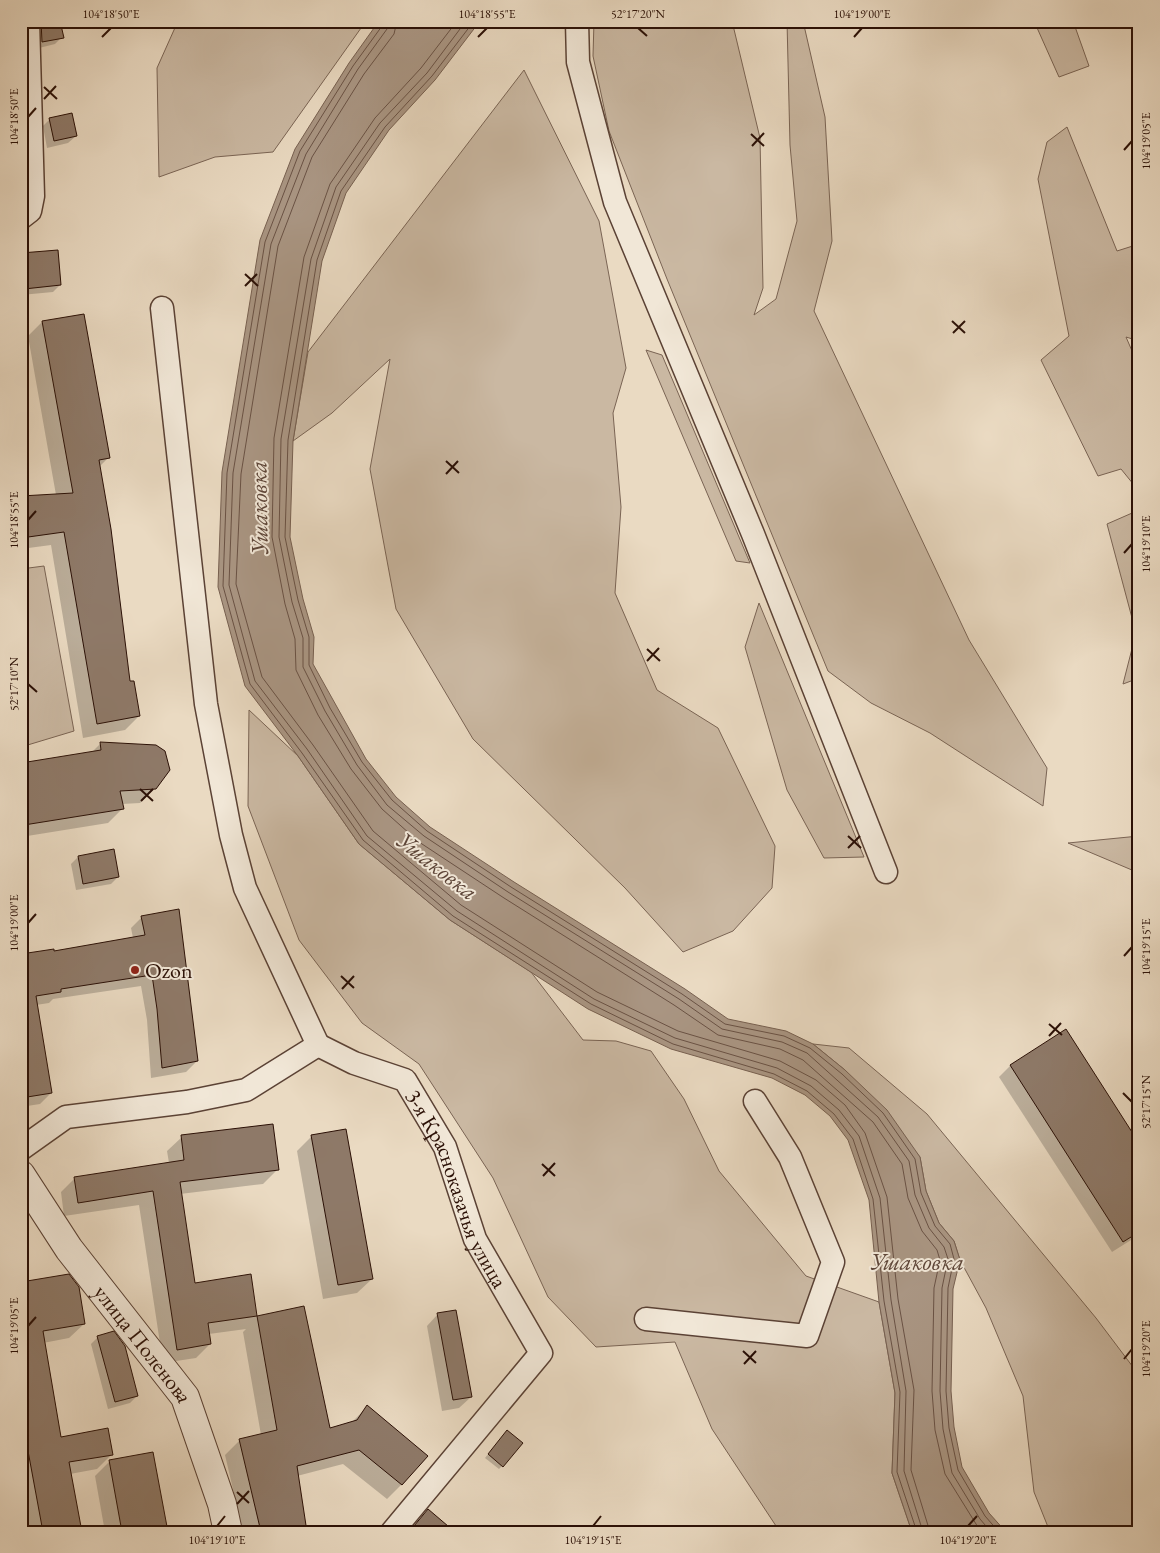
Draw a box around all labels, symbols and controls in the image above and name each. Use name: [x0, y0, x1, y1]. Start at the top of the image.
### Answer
text: 104°18'50"E: [83, 6, 140, 22]
text: 104°18'55"E: [459, 6, 516, 22]
text: 52°17'20"N: [611, 6, 665, 22]
text: 104°19'00"E: [834, 6, 891, 22]
text: 104°18'50"E: [6, 88, 22, 145]
text: 104°19'05"E: [1138, 112, 1154, 169]
water label: Ушаковка: [242, 461, 275, 555]
text: 104°18'55"E: [6, 491, 22, 548]
text: 104°19'10"E: [1138, 515, 1154, 572]
text: 52°17'10"N: [6, 657, 22, 711]
water label: Ушаковка: [391, 824, 484, 907]
text: 104°19'00"E: [6, 894, 22, 951]
text: 104°19'15"E: [1138, 918, 1154, 975]
place label: Ozon: [145, 956, 193, 985]
marker: Ozon: [129, 964, 141, 976]
text: 52°17'15"N: [1138, 1075, 1154, 1129]
street label: 3-я Красноказачья улица: [399, 1084, 514, 1294]
water label: Ушаковка: [870, 1246, 964, 1277]
street label: улица Поленова: [87, 1279, 200, 1407]
text: 104°19'05"E: [6, 1297, 22, 1354]
text: 104°19'20"E: [1138, 1320, 1154, 1377]
text: 104°19'10"E: [189, 1532, 246, 1548]
text: 104°19'15"E: [565, 1532, 622, 1548]
text: 104°19'20"E: [940, 1532, 997, 1548]

